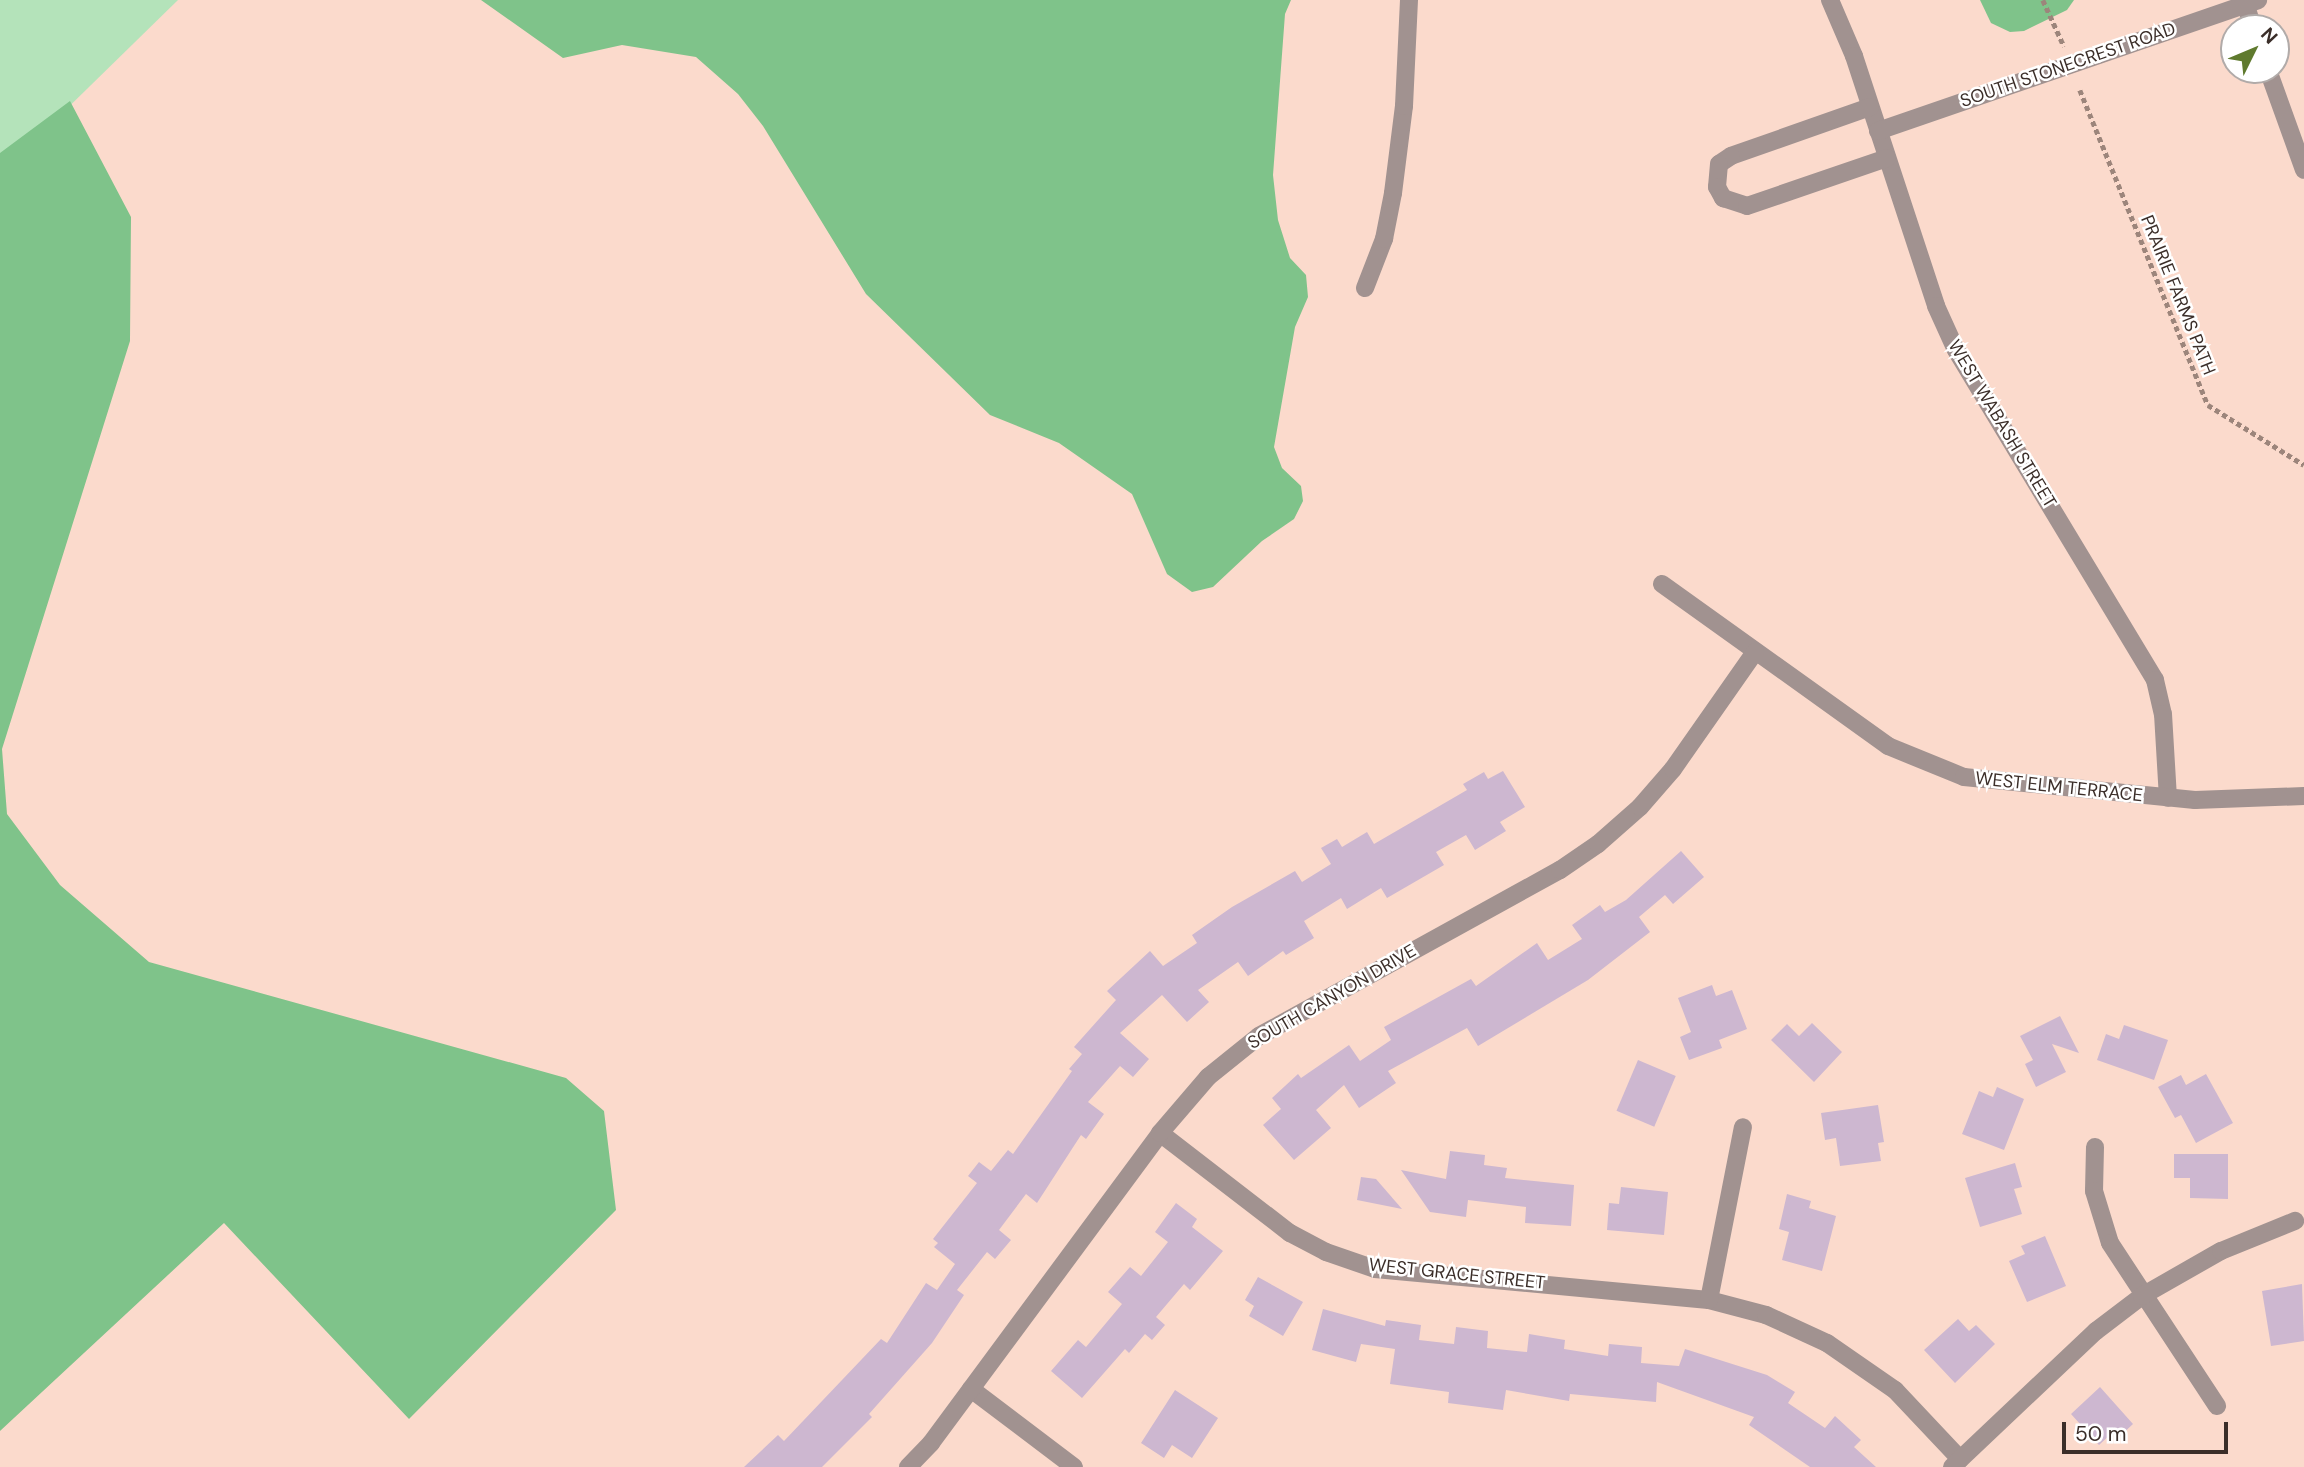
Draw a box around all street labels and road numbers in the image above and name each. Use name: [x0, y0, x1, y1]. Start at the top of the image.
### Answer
street label: SOUTH STONECREST ROAD: [1958, 18, 2178, 112]
street label: PRAIRIE FARMS PATH: [2136, 212, 2220, 378]
street label: WEST WABASH STREET: [1943, 336, 2061, 512]
street label: WEST ELM TERRACE: [1974, 767, 2144, 807]
street label: SOUTH CANYON DRIVE: [1244, 940, 1420, 1054]
street label: WEST GRACE STREET: [1368, 1254, 1546, 1294]

